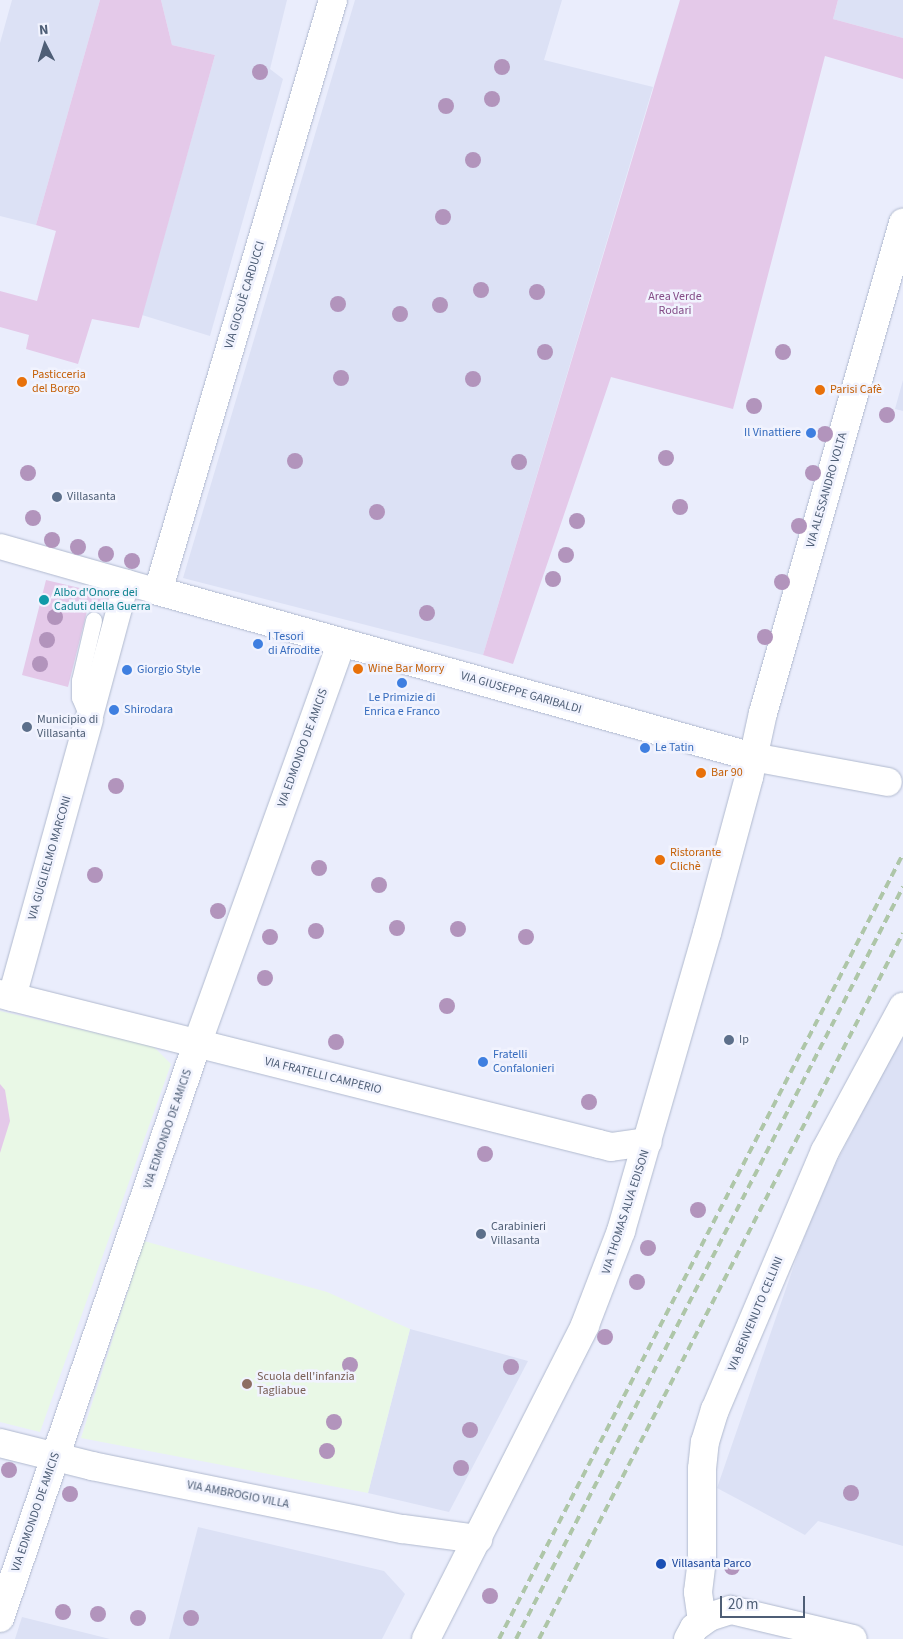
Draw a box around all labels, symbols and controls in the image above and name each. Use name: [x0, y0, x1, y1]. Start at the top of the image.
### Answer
north arrow: [20, 20, 70, 70]
text: N: [38, 20, 49, 40]
street label: VIA GIOSUÈ CARDUCCI: [222, 240, 268, 350]
park label: Area Verde Rodari: [648, 290, 702, 318]
place label: Pasticceria del Borgo: [32, 368, 86, 396]
marker: Pasticceria del Borgo: [16, 376, 28, 388]
place label: Parisi Cafè: [830, 383, 882, 397]
marker: Parisi Cafè: [814, 384, 826, 396]
place label: Il Vinattiere: [744, 426, 801, 440]
marker: Il Vinattiere: [805, 427, 817, 439]
street label: VIA ALESSANDRO VOLTA: [804, 431, 850, 549]
place label: Villasanta: [67, 490, 116, 504]
marker: Villasanta: [51, 491, 63, 503]
place label: Albo d'Onore dei Caduti della Guerra: [54, 586, 151, 614]
marker: Albo d'Onore dei Caduti della Guerra: [38, 594, 50, 606]
place label: I Tesori di Afrodite: [268, 630, 320, 658]
marker: I Tesori di Afrodite: [252, 638, 264, 650]
place label: Wine Bar Morry: [368, 662, 444, 676]
place label: Giorgio Style: [137, 663, 201, 677]
marker: Wine Bar Morry: [352, 663, 364, 675]
marker: Giorgio Style: [121, 664, 133, 676]
street label: VIA GIUSEPPE GARIBALDI: [459, 669, 583, 717]
marker: Le Primizie di Enrica e Franco: [396, 677, 408, 689]
street label: VIA EDMONDO DE AMICIS: [275, 687, 331, 809]
place label: Le Primizie di Enrica e Franco: [364, 691, 440, 719]
place label: Shirodara: [124, 703, 173, 717]
marker: Shirodara: [108, 704, 120, 716]
place label: Municipio di Villasanta: [37, 713, 98, 741]
marker: Municipio di Villasanta: [21, 721, 33, 733]
place label: Le Tatin: [655, 741, 694, 755]
marker: Le Tatin: [639, 742, 651, 754]
place label: Bar 90: [711, 766, 743, 780]
marker: Bar 90: [695, 767, 707, 779]
street label: VIA GUGLIELMO MARCONI: [25, 794, 75, 922]
place label: Ristorante Clichè: [670, 846, 721, 874]
marker: Ristorante Clichè: [654, 854, 666, 866]
place label: Ip: [739, 1033, 749, 1047]
marker: Ip: [723, 1034, 735, 1046]
place label: Fratelli Confalonieri: [493, 1048, 554, 1076]
street label: VIA FRATELLI CAMPERIO: [263, 1055, 383, 1097]
marker: Fratelli Confalonieri: [477, 1056, 489, 1068]
street label: VIA EDMONDO DE AMICIS: [141, 1068, 195, 1190]
street label: VIA THOMAS ALVA EDISON: [599, 1148, 653, 1276]
place label: Carabinieri Villasanta: [491, 1220, 546, 1248]
marker: Carabinieri Villasanta: [475, 1228, 487, 1240]
street label: VIA BENVENUTO CELLINI: [725, 1255, 787, 1373]
place label: Scuola dell'infanzia Tagliabue: [257, 1370, 355, 1398]
marker: Scuola dell'infanzia Tagliabue: [241, 1378, 253, 1390]
street label: VIA EDMONDO DE AMICIS: [9, 1451, 63, 1573]
street label: VIA AMBROGIO VILLA: [186, 1478, 290, 1512]
marker: Villasanta Parco: [654, 1557, 668, 1571]
place label: Villasanta Parco: [672, 1557, 751, 1571]
scale bar: [723, 1586, 808, 1618]
text: 20 m: [728, 1594, 758, 1615]

